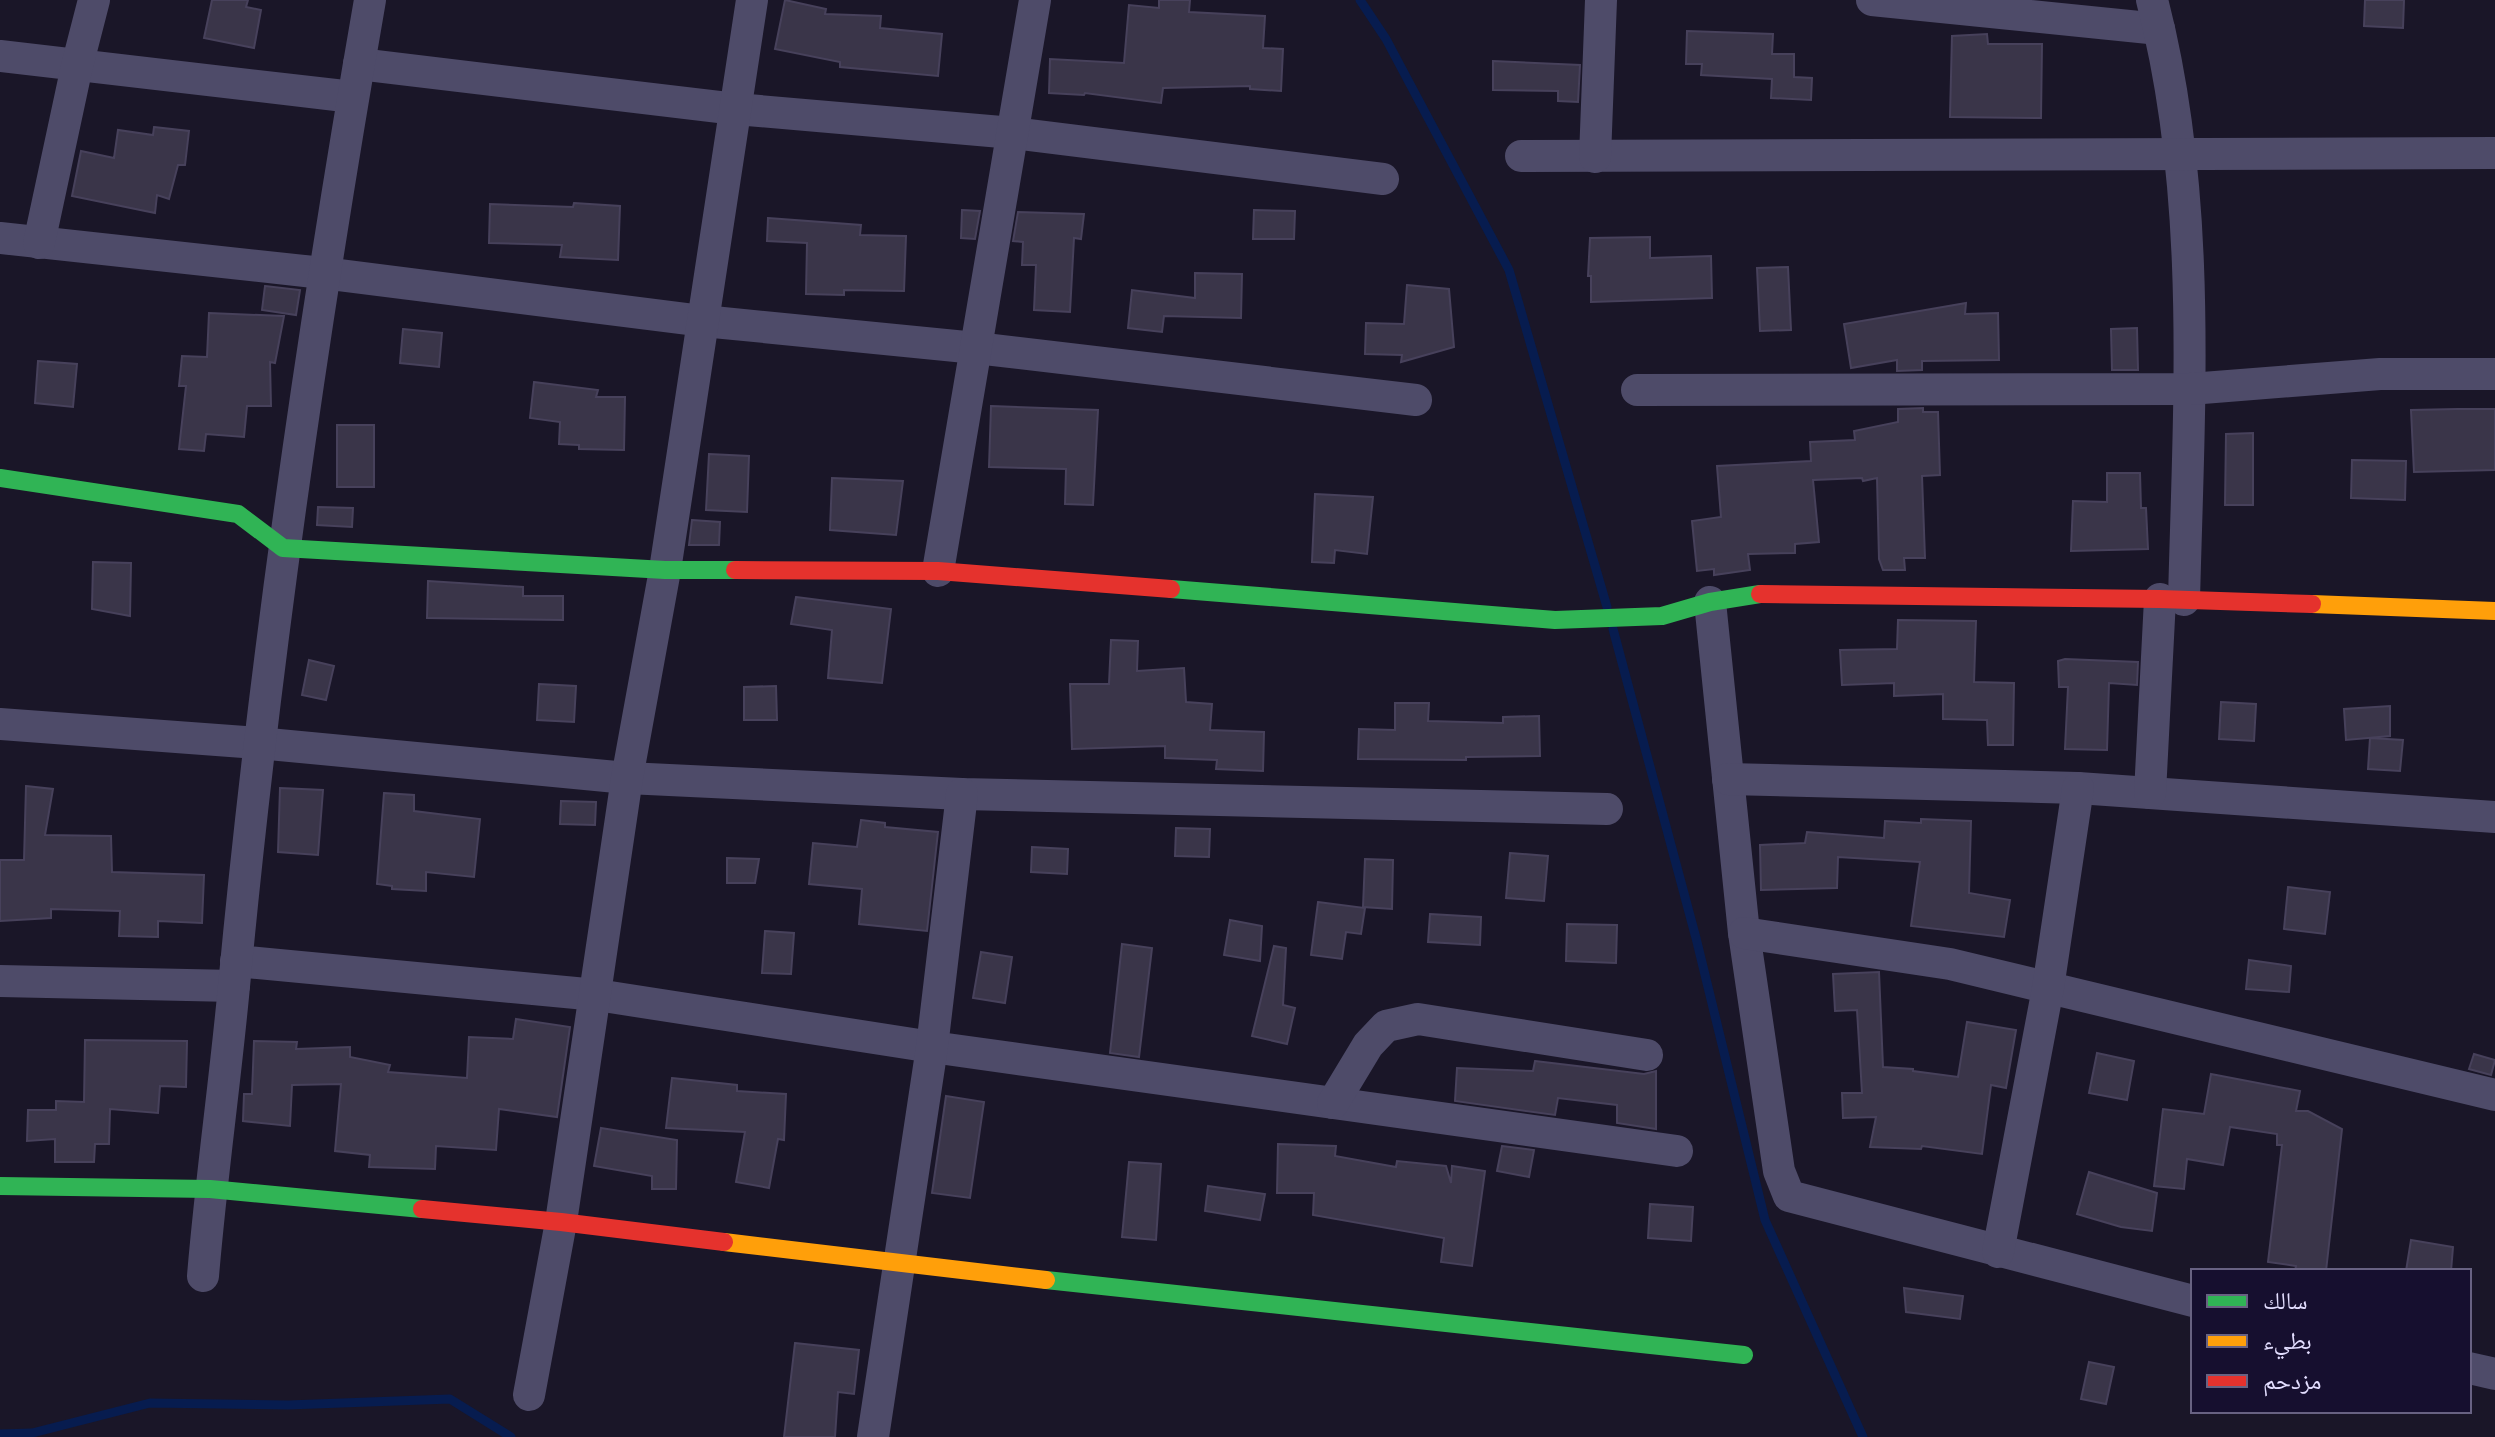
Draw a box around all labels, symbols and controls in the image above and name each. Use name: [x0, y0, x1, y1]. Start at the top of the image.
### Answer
legend: [2191, 1269, 2471, 1413]
text: سالك: [2263, 1290, 2308, 1314]
text: بطيء: [2263, 1330, 2312, 1360]
text: مزدحم: [2263, 1370, 2322, 1397]

